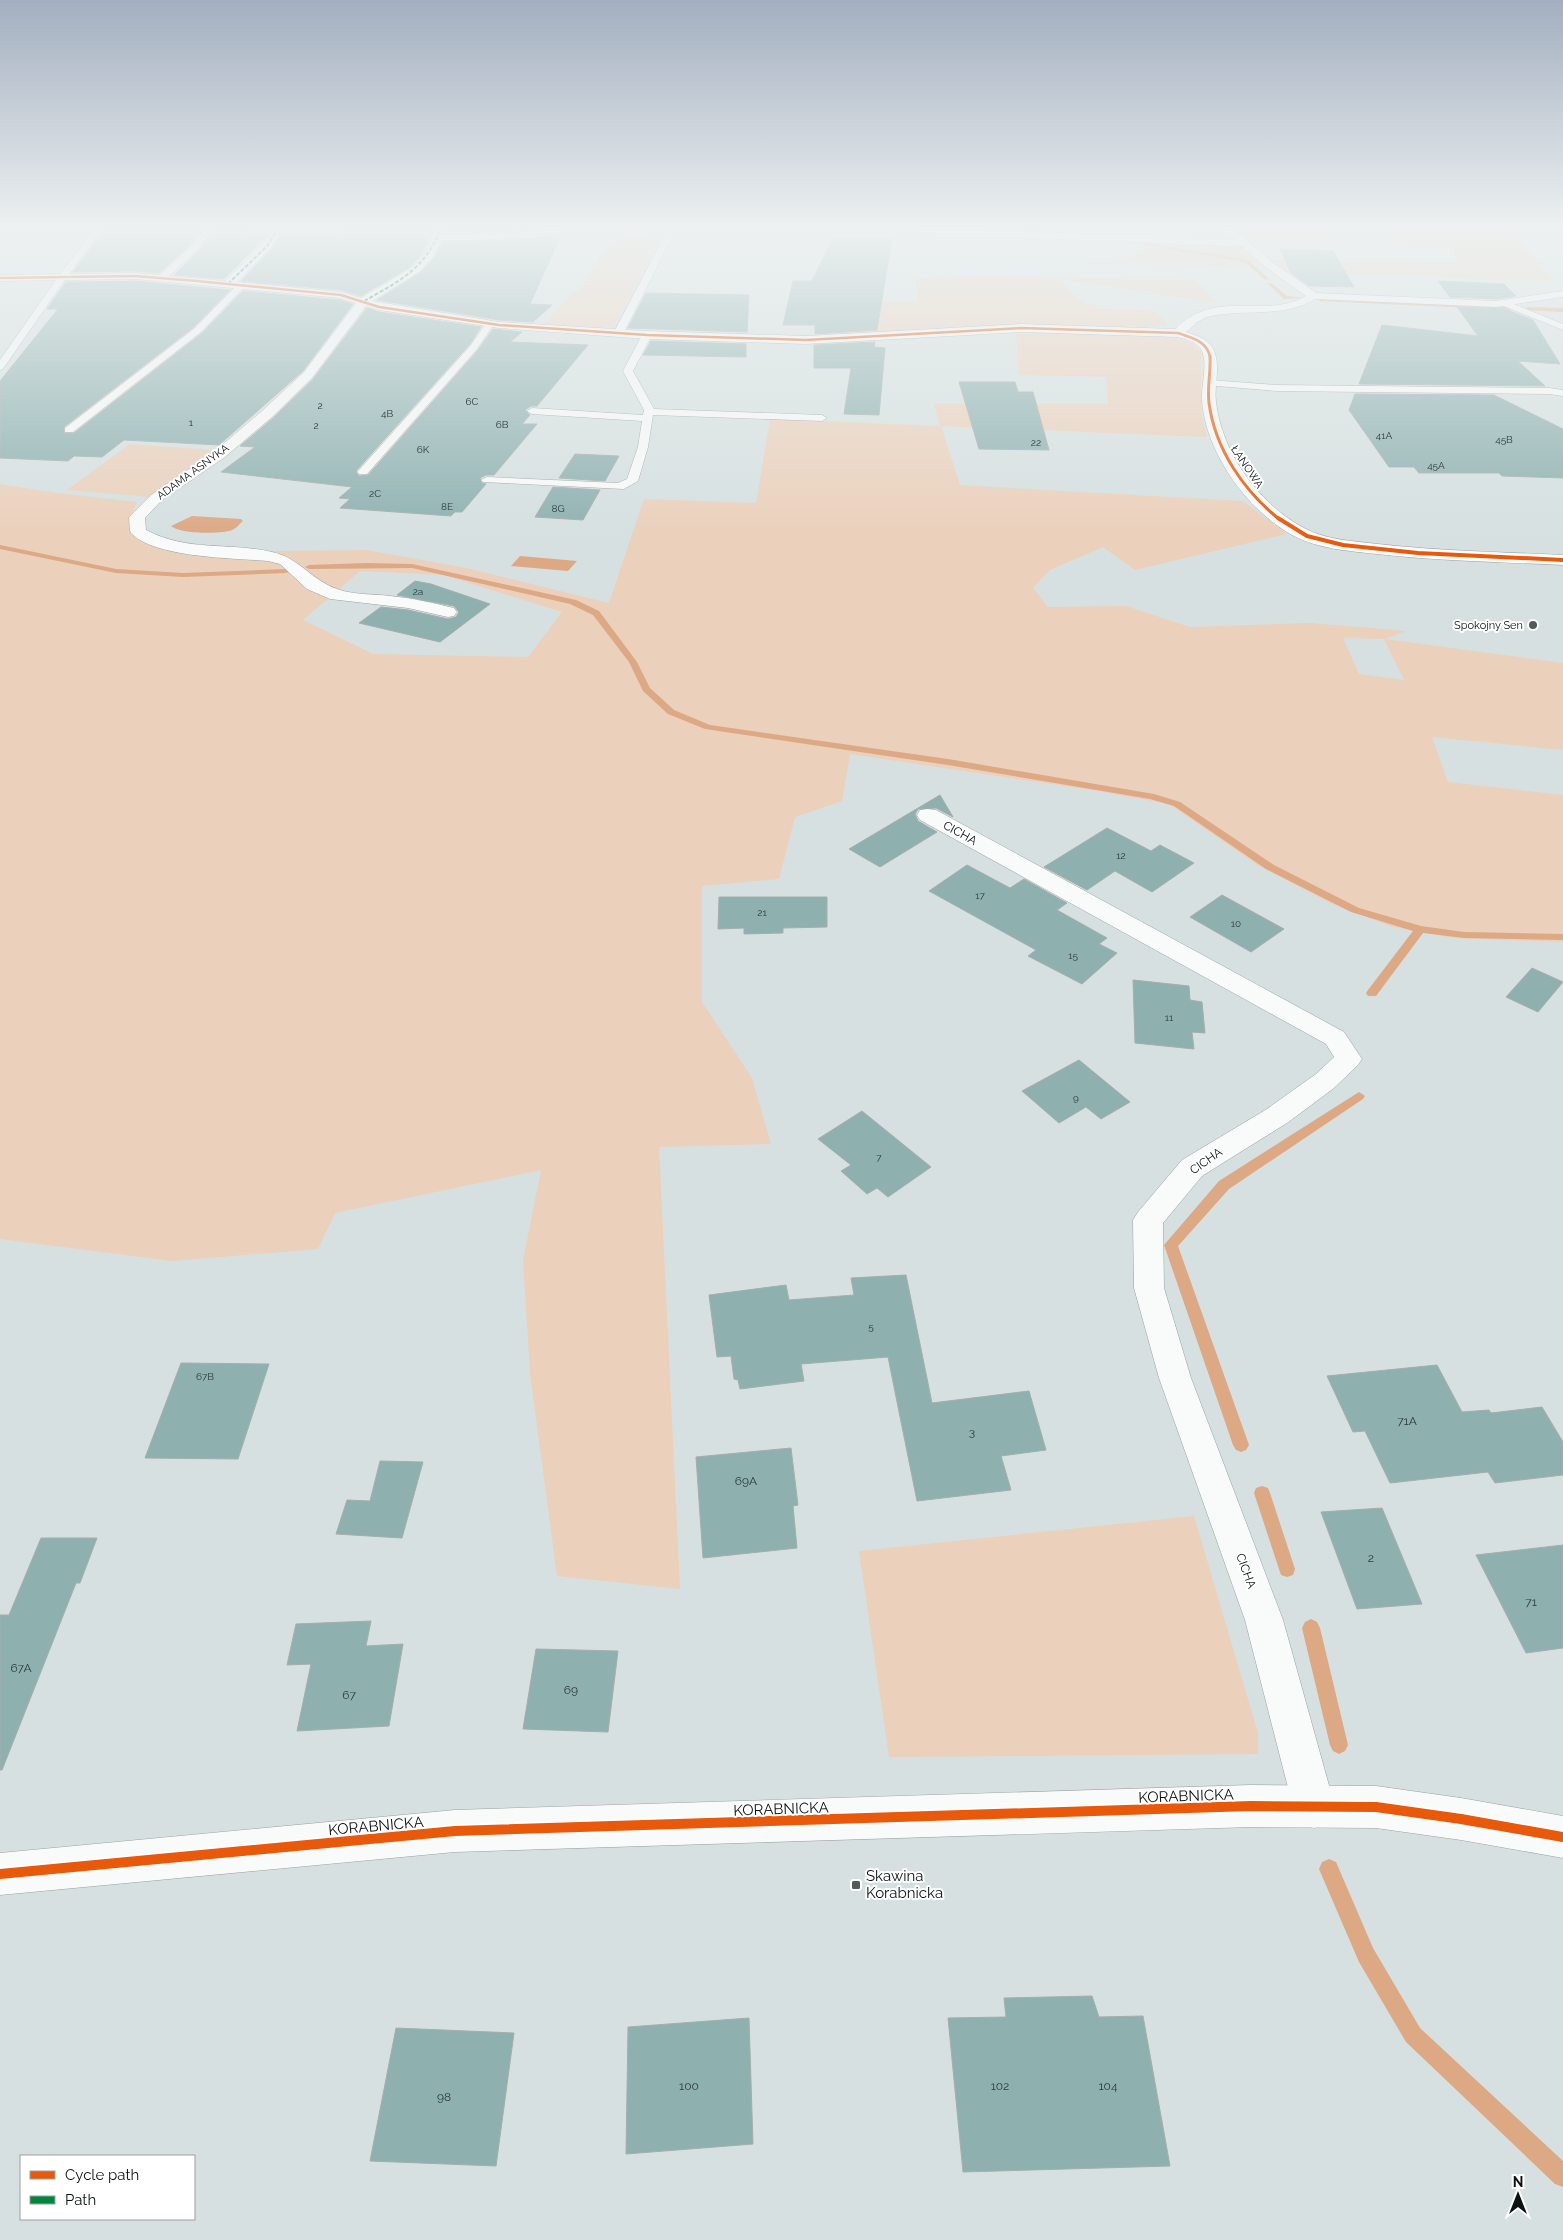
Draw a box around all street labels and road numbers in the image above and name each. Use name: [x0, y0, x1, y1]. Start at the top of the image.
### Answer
street label: ADAMA ASNYKA: [154, 441, 232, 502]
street label: ŁANOWA: [1228, 443, 1266, 491]
street label: CICHA: [941, 818, 979, 848]
street label: CICHA: [1187, 1145, 1225, 1177]
street label: CICHA: [1233, 1551, 1259, 1591]
street label: KORABNICKA: [1138, 1785, 1234, 1807]
street label: KORABNICKA: [733, 1798, 829, 1820]
street label: KORABNICKA: [328, 1813, 424, 1839]

